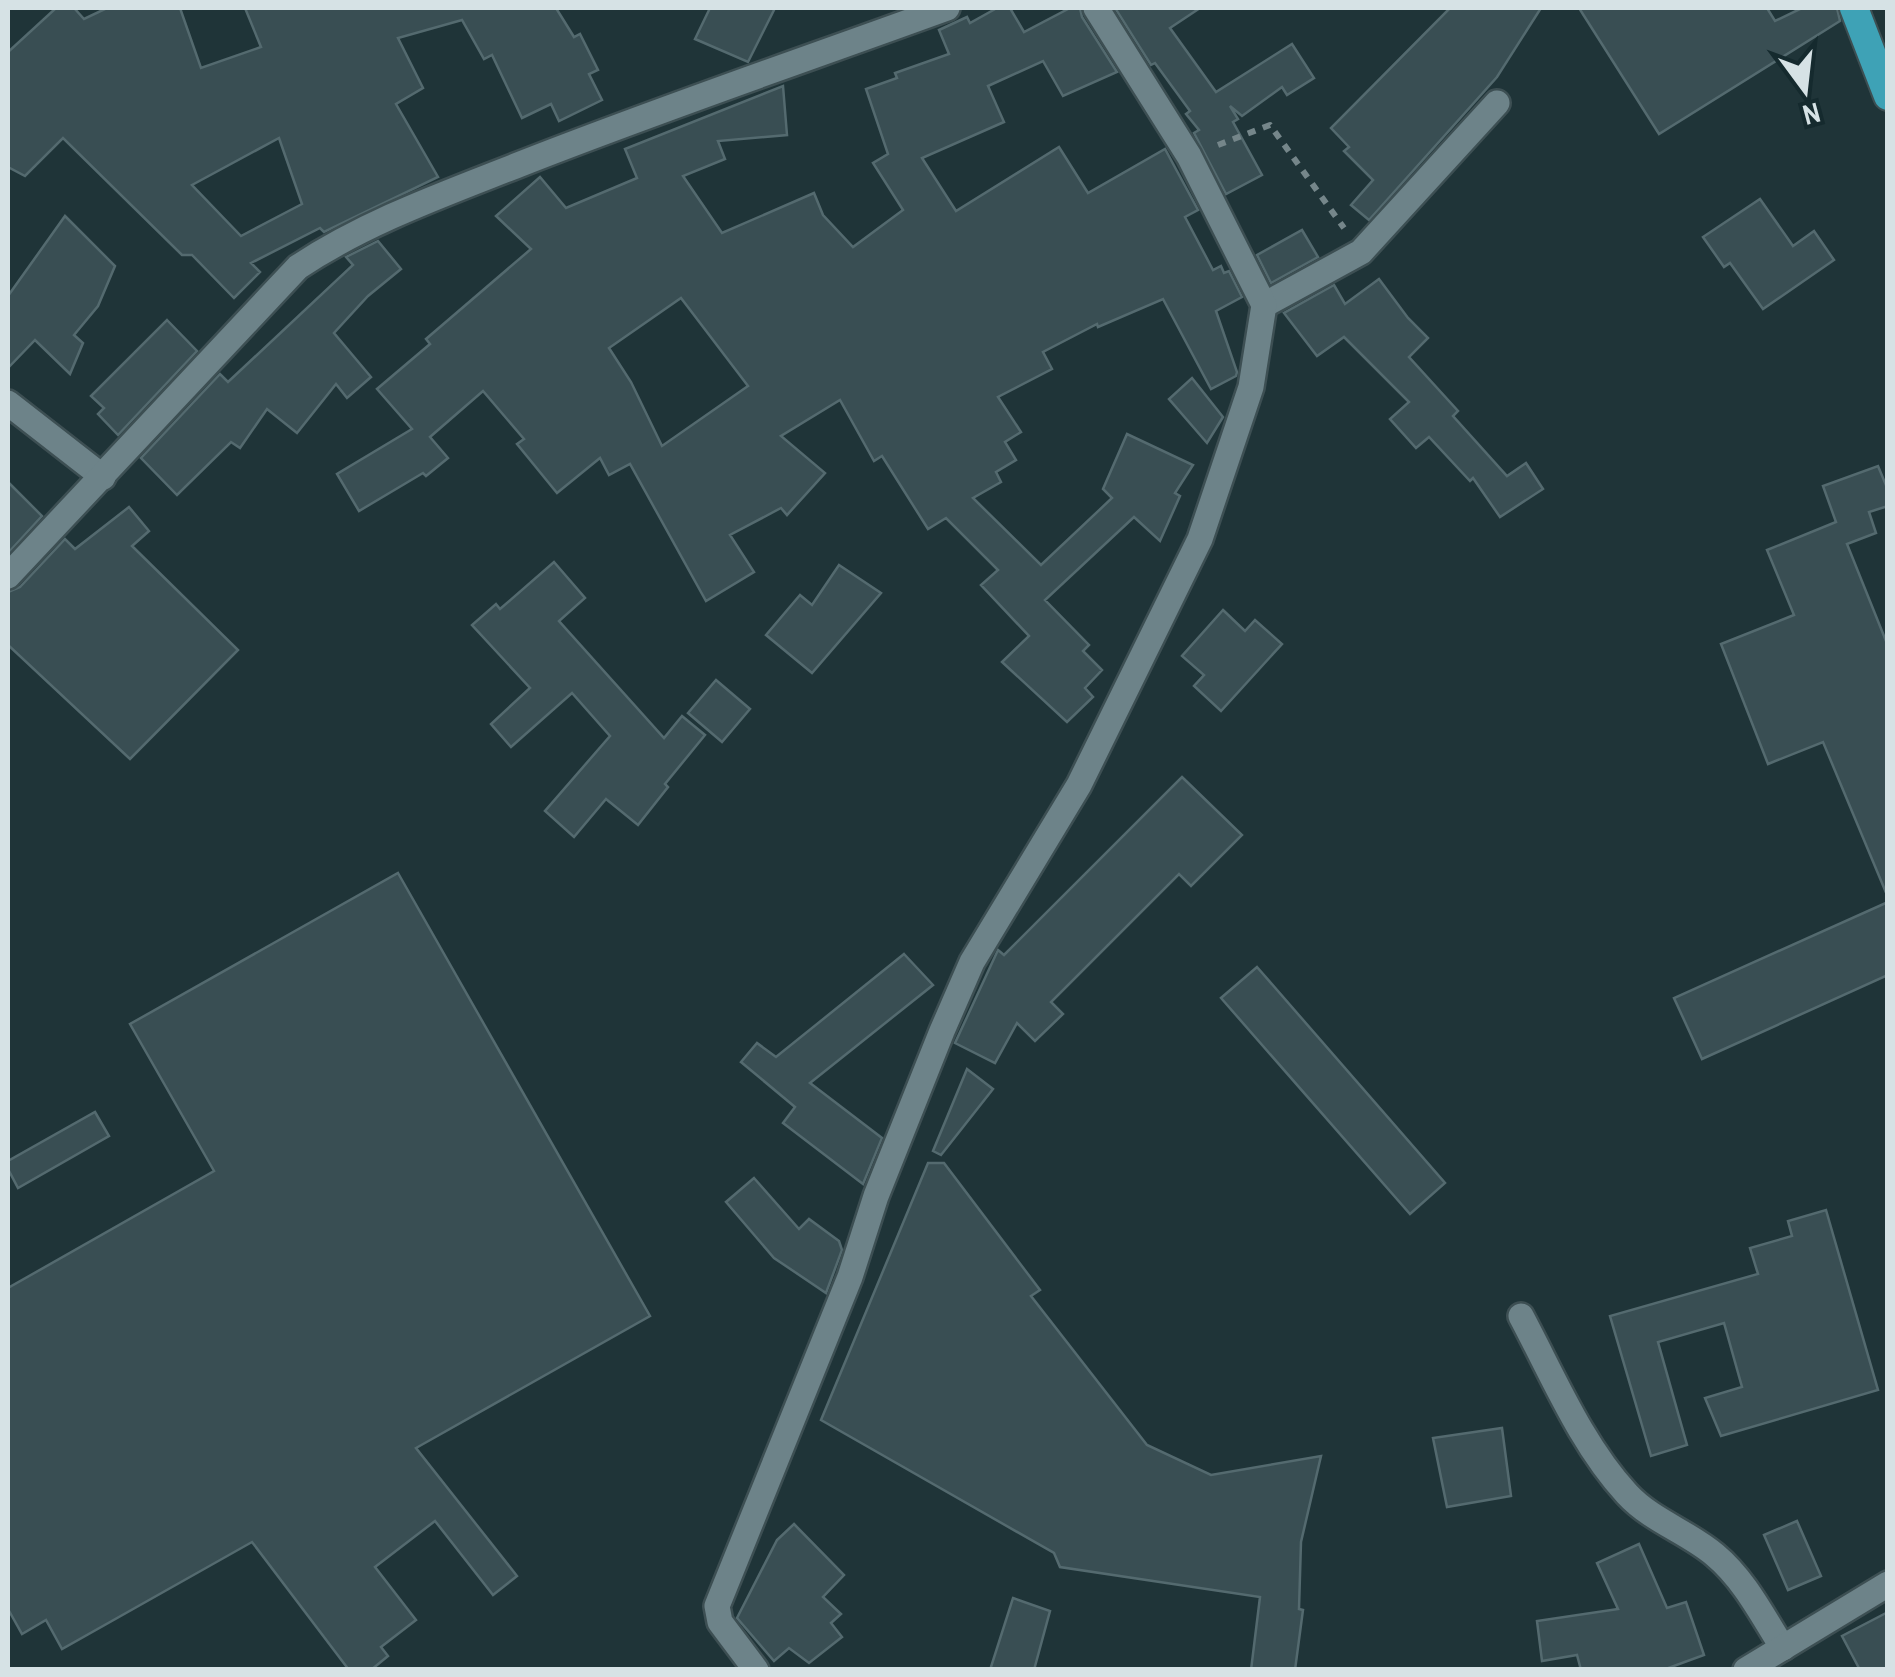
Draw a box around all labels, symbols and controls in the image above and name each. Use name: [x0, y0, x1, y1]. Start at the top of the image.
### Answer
north arrow: [1755, 40, 1855, 140]
text: N: [1799, 94, 1824, 135]

